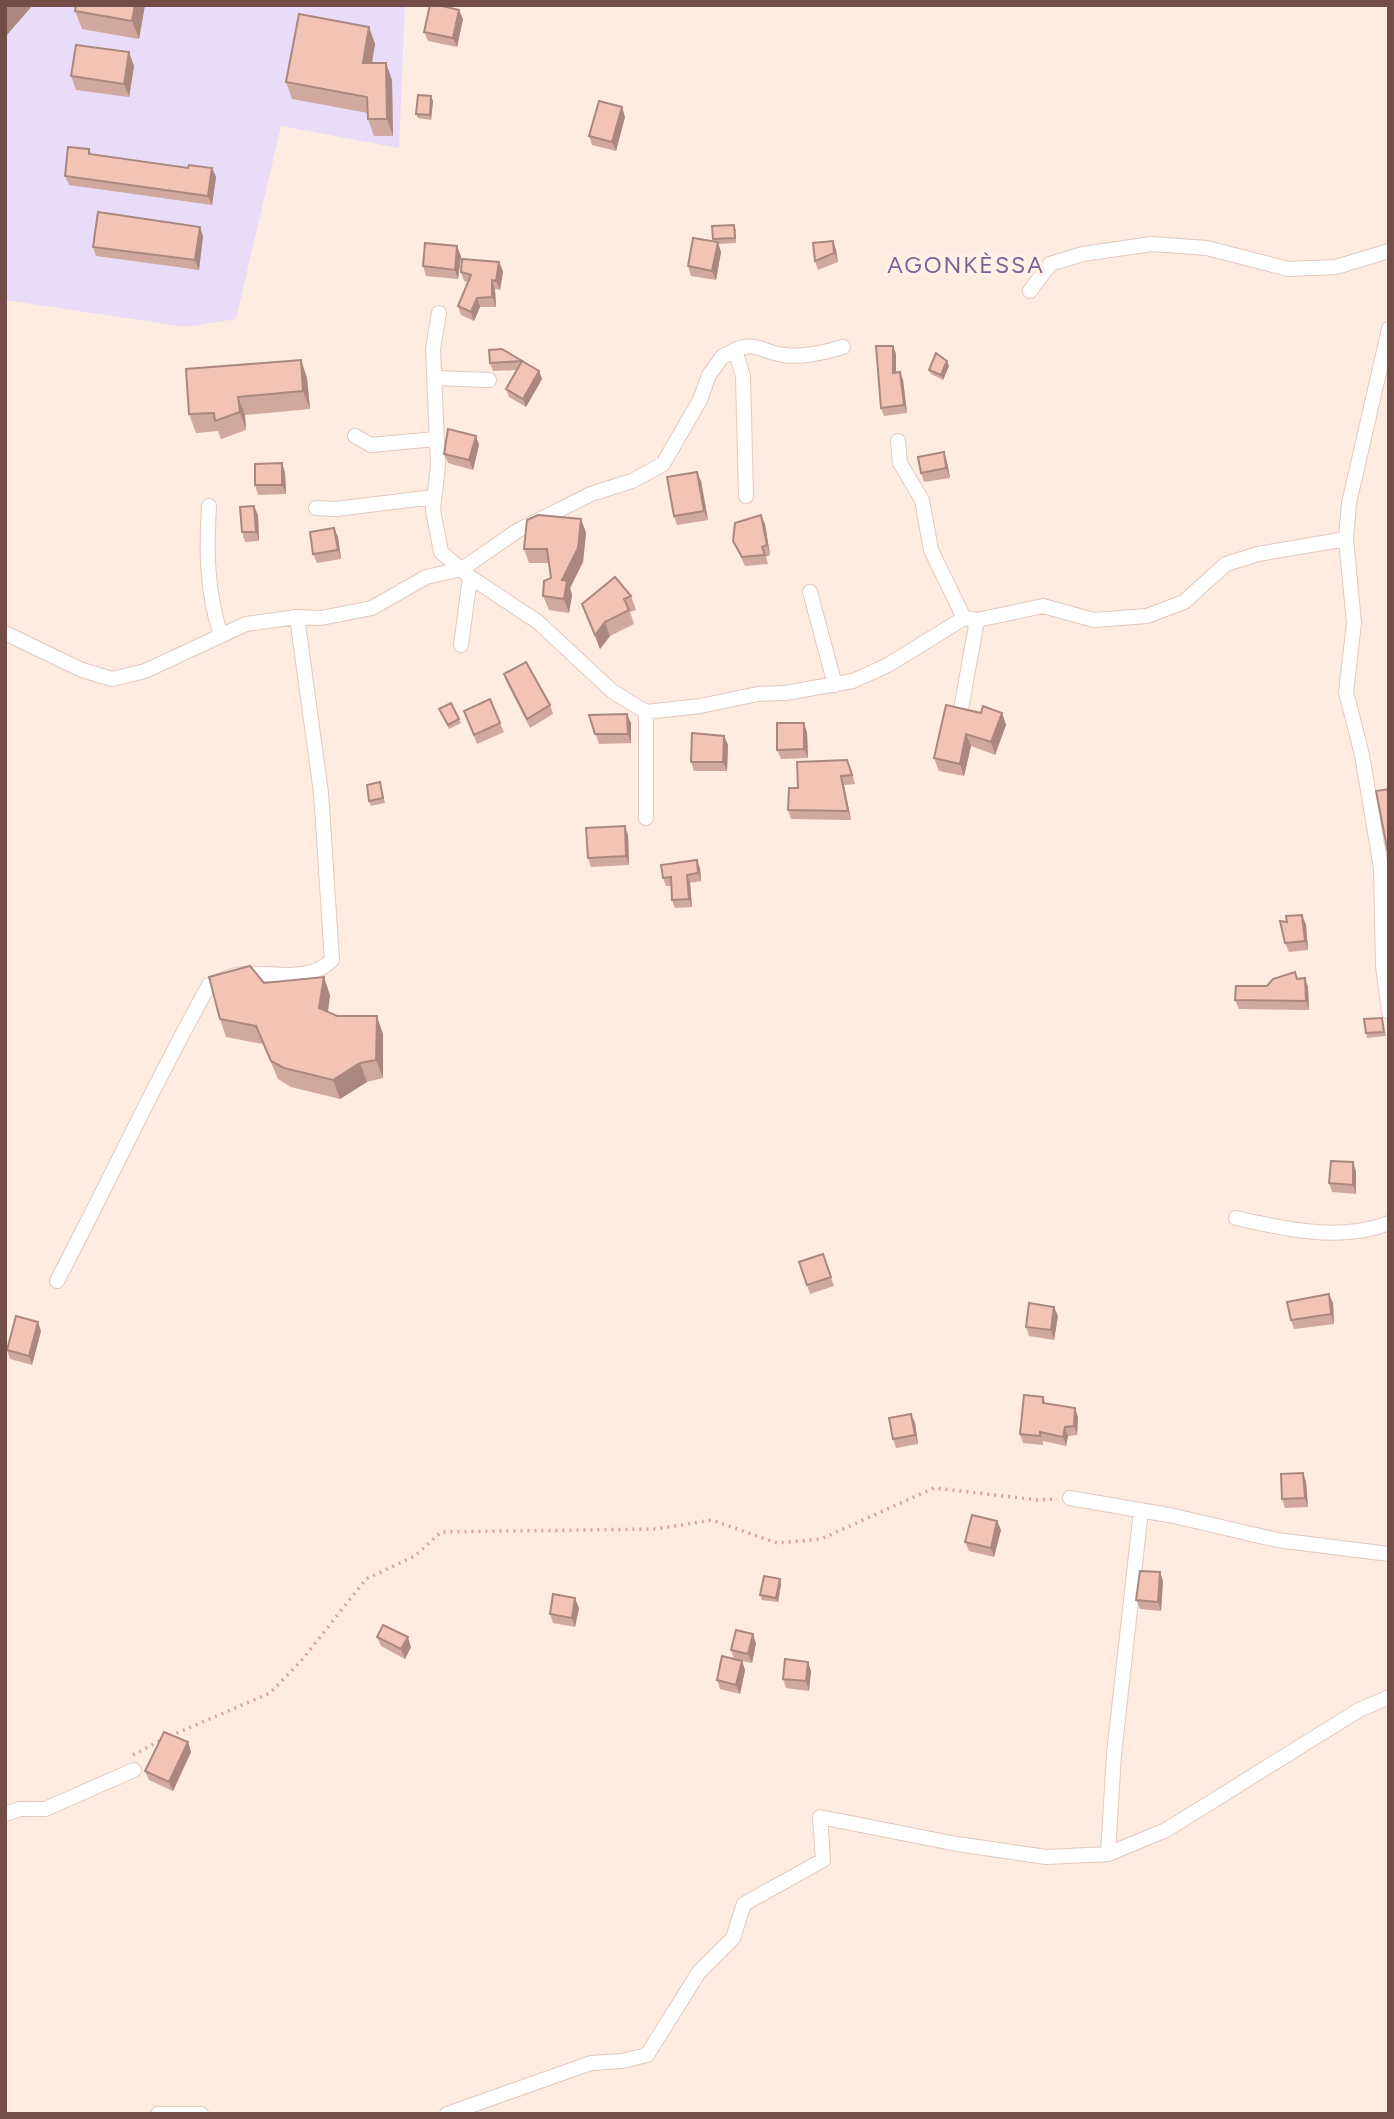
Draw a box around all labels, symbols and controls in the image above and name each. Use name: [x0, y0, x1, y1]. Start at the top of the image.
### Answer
district label: AGONKÈSSA: [887, 251, 1045, 279]

